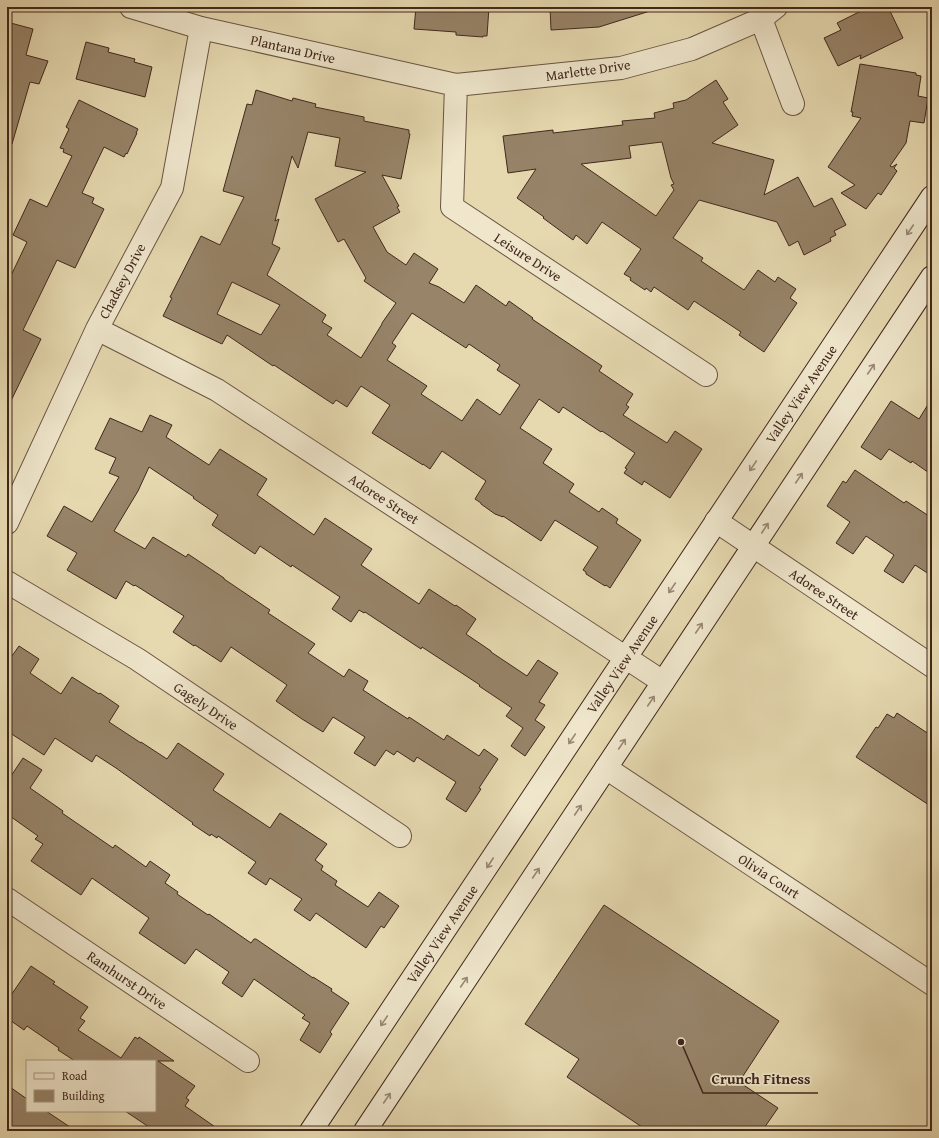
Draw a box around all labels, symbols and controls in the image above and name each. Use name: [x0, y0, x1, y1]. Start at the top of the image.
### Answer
street label: Plantana Drive: [249, 30, 338, 69]
street label: Marlette Drive: [544, 54, 632, 86]
one-way arrow: [906, 224, 915, 235]
street label: Leisure Drive: [490, 228, 566, 287]
street label: Chadsey Drive: [94, 239, 151, 322]
street label: Valley View Avenue: [761, 340, 842, 447]
one-way arrow: [867, 364, 875, 375]
one-way arrow: [749, 460, 758, 471]
street label: Adoree Street: [345, 469, 423, 529]
one-way arrow: [795, 473, 803, 484]
one-way arrow: [762, 522, 770, 534]
street label: Adoree Street: [785, 563, 863, 625]
one-way arrow: [668, 582, 676, 593]
street label: Valley View Avenue: [582, 610, 663, 717]
one-way arrow: [695, 622, 704, 633]
street label: Gagely Drive: [170, 677, 243, 735]
one-way arrow: [647, 696, 655, 707]
one-way arrow: [567, 734, 576, 745]
one-way arrow: [618, 739, 626, 750]
one-way arrow: [574, 805, 582, 816]
street label: Olivia Court: [734, 849, 804, 903]
one-way arrow: [485, 857, 494, 868]
one-way arrow: [532, 868, 540, 879]
street label: Valley View Avenue: [402, 880, 483, 987]
street label: Ramhurst Drive: [83, 946, 171, 1014]
one-way arrow: [460, 977, 468, 988]
one-way arrow: [380, 1016, 388, 1027]
legend: [26, 1060, 156, 1112]
callout: Crunch Fitness: [703, 1066, 818, 1093]
text: Road: [62, 1067, 88, 1084]
text: Crunch Fitness: [712, 1068, 810, 1089]
text: Building: [62, 1087, 105, 1104]
one-way arrow: [383, 1093, 391, 1104]

